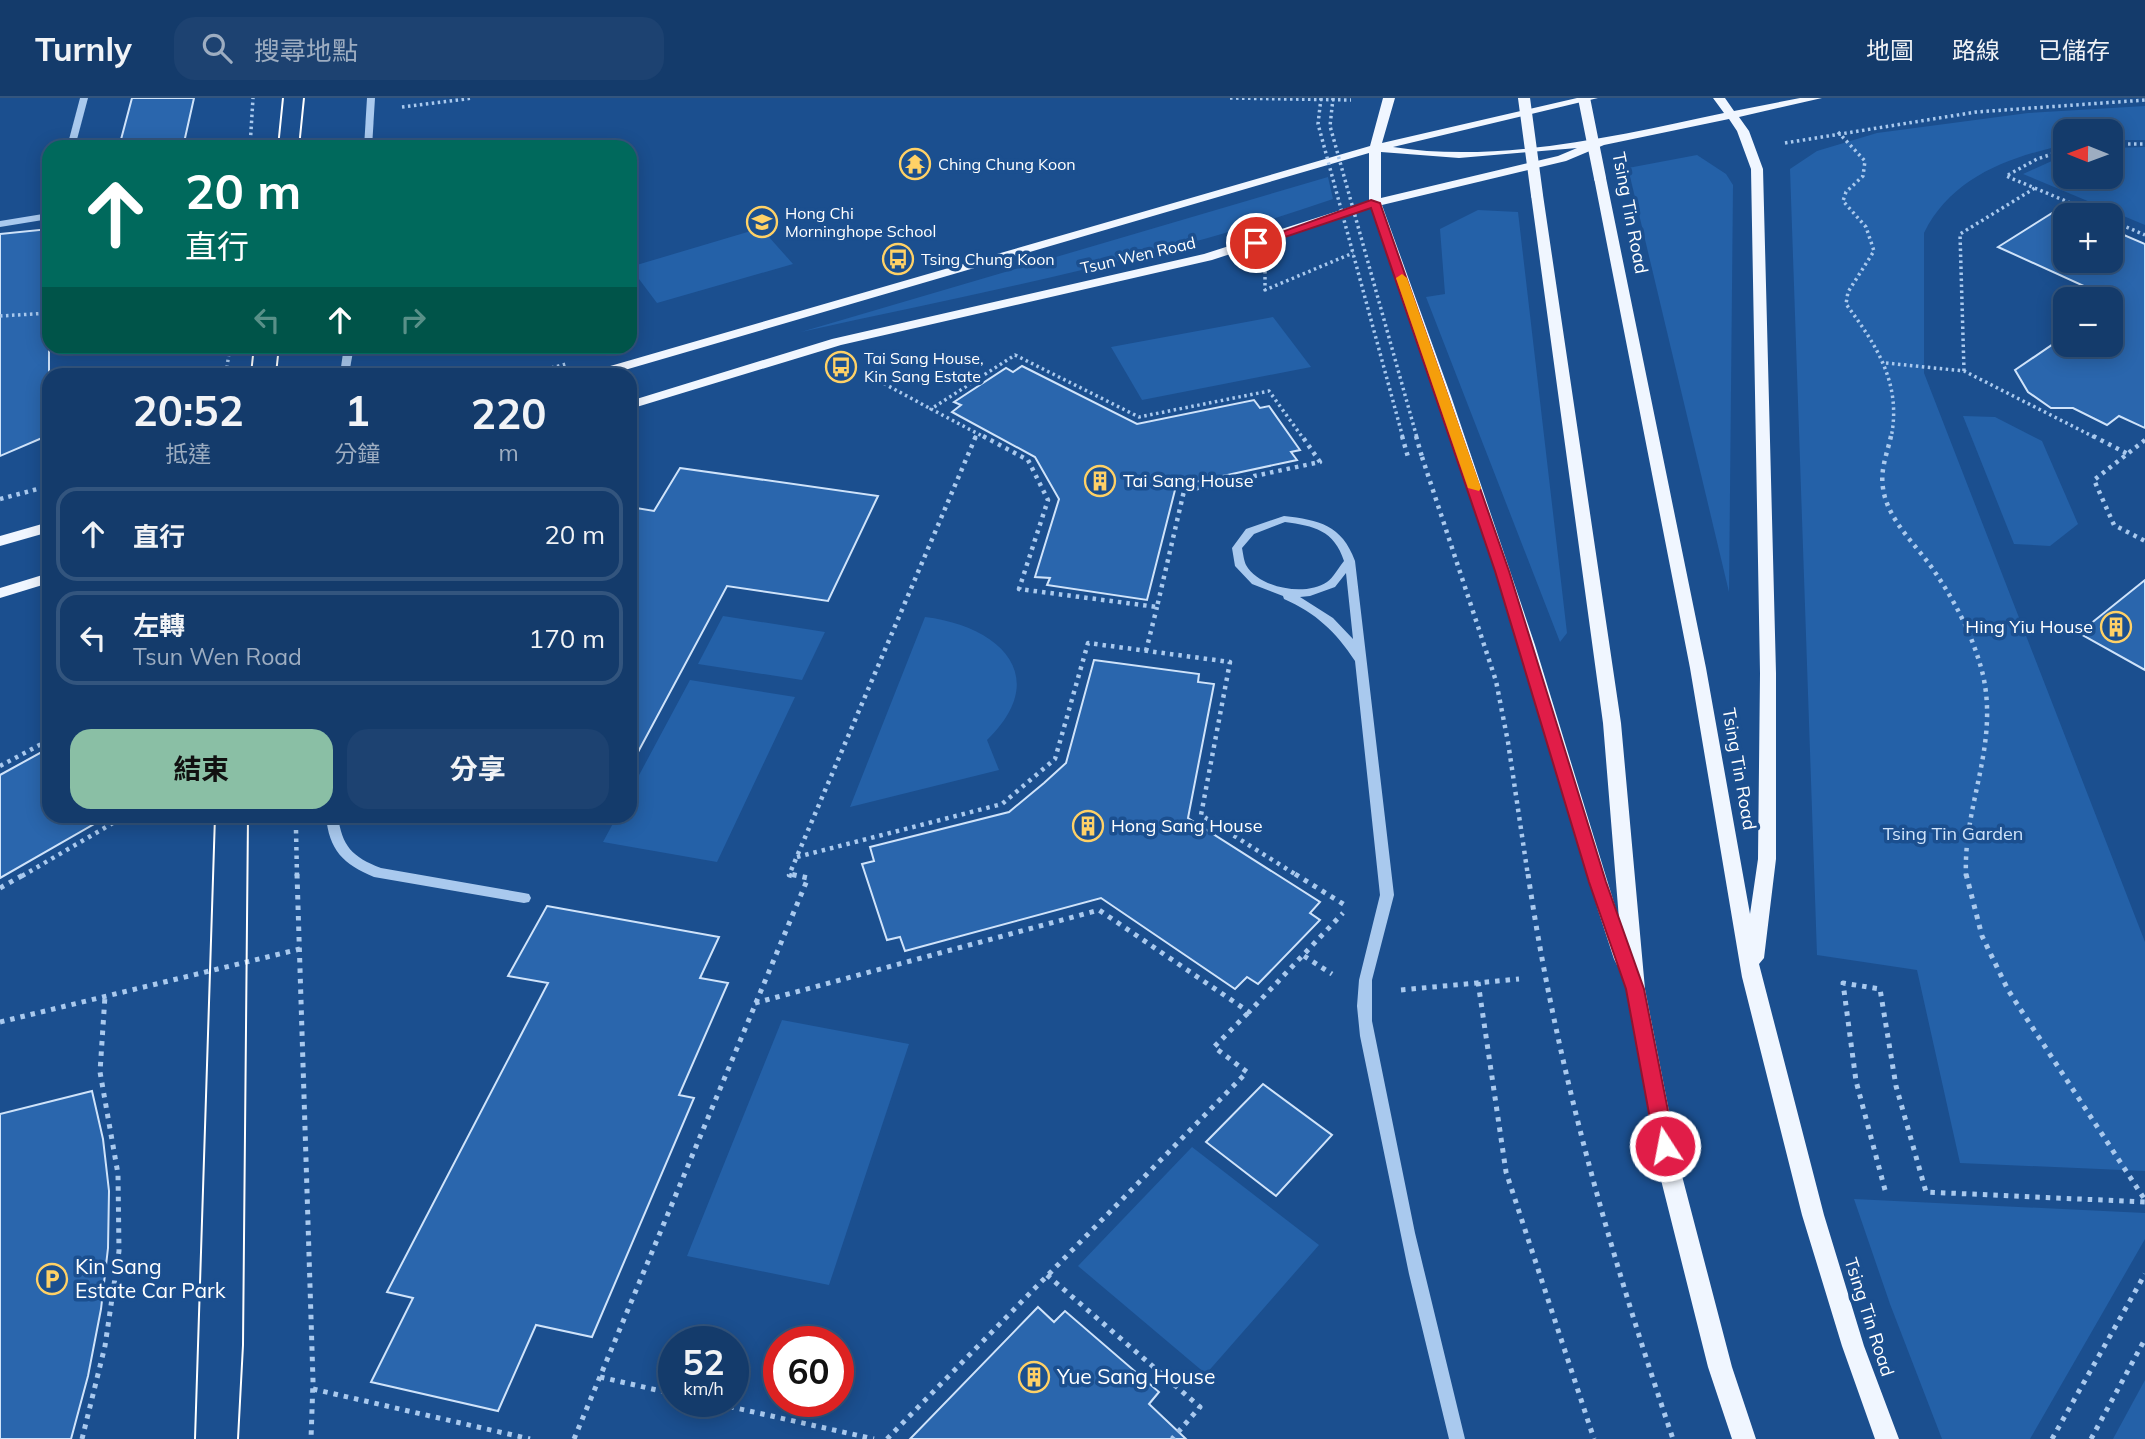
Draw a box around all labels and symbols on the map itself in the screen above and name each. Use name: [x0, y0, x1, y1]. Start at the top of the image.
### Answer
north arrow: [2053, 119, 2123, 189]
temple icon: Ching Chung Koon: [898, 147, 932, 181]
street label: Tsing Tin Road: [1607, 150, 1654, 276]
place label: Ching Chung Koon: [938, 154, 1076, 174]
place label: Hong Chi Morninghope School: [785, 203, 936, 241]
school or university icon: Hong Chi Morninghope School: [745, 205, 779, 239]
pin: [1226, 213, 1286, 273]
street label: Tsun Wen Road: [1079, 232, 1197, 278]
bus stop icon: Tsing Chung Koon: [881, 242, 915, 276]
place label: Tsing Chung Koon: [921, 249, 1055, 269]
place label: Tai Sang House, Kin Sang Estate: [864, 348, 984, 386]
bus stop icon: Tai Sang House, Kin Sang Estate: [824, 350, 858, 384]
building icon: Tai Sang House: [1083, 464, 1117, 498]
place label: Tai Sang House: [1123, 469, 1254, 492]
building icon: Hing Yiu House: [2099, 610, 2133, 644]
place label: Hing Yiu House: [1965, 615, 2093, 638]
street label: Tsing Tin Road: [1717, 706, 1762, 832]
building icon: Hong Sang House: [1071, 809, 1105, 843]
place label: Hong Sang House: [1111, 814, 1262, 837]
park label: Tsing Tin Garden: [1883, 822, 2023, 845]
position arrow: [1628, 1109, 1702, 1183]
place label: Kin Sang Estate Car Park: [75, 1253, 226, 1303]
street label: Tsing Tin Road: [1839, 1255, 1899, 1379]
parking icon: Kin Sang Estate Car Park: [35, 1262, 69, 1296]
speed limit sign: 60: [763, 1326, 854, 1417]
building icon: Yue Sang House: [1017, 1360, 1051, 1394]
place label: Yue Sang House: [1056, 1363, 1215, 1389]

